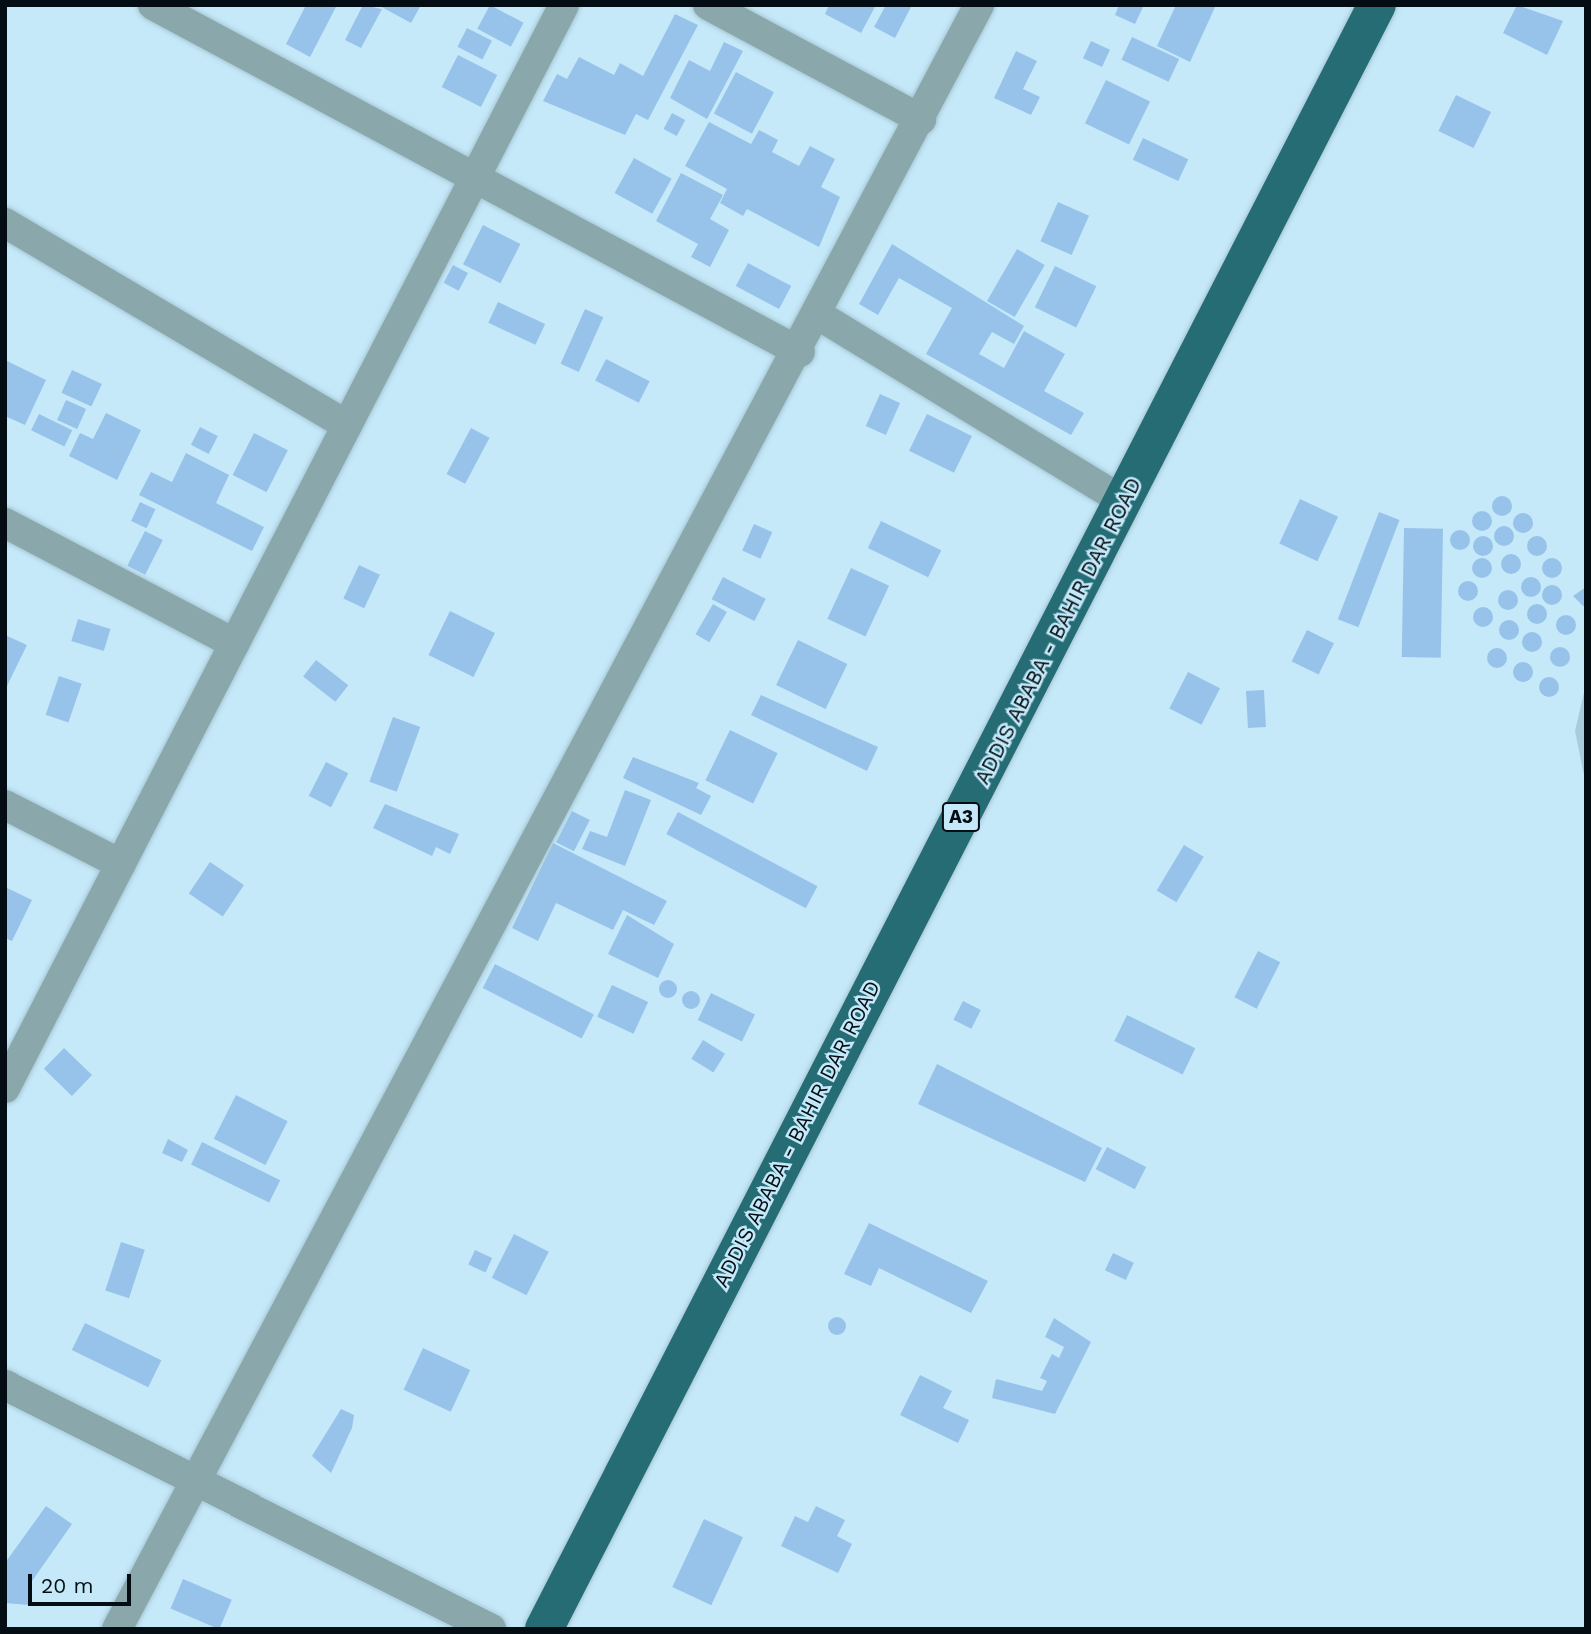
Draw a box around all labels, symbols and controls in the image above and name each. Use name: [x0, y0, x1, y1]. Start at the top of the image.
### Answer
street label: ADDIS ABABA - BAHIR DAR ROAD: [969, 473, 1147, 789]
road number: A3: [942, 802, 980, 832]
street label: ADDIS ABABA - BAHIR DAR ROAD: [708, 976, 886, 1292]
scale bar: [32, 1560, 135, 1604]
text: 20 m: [41, 1573, 93, 1598]

